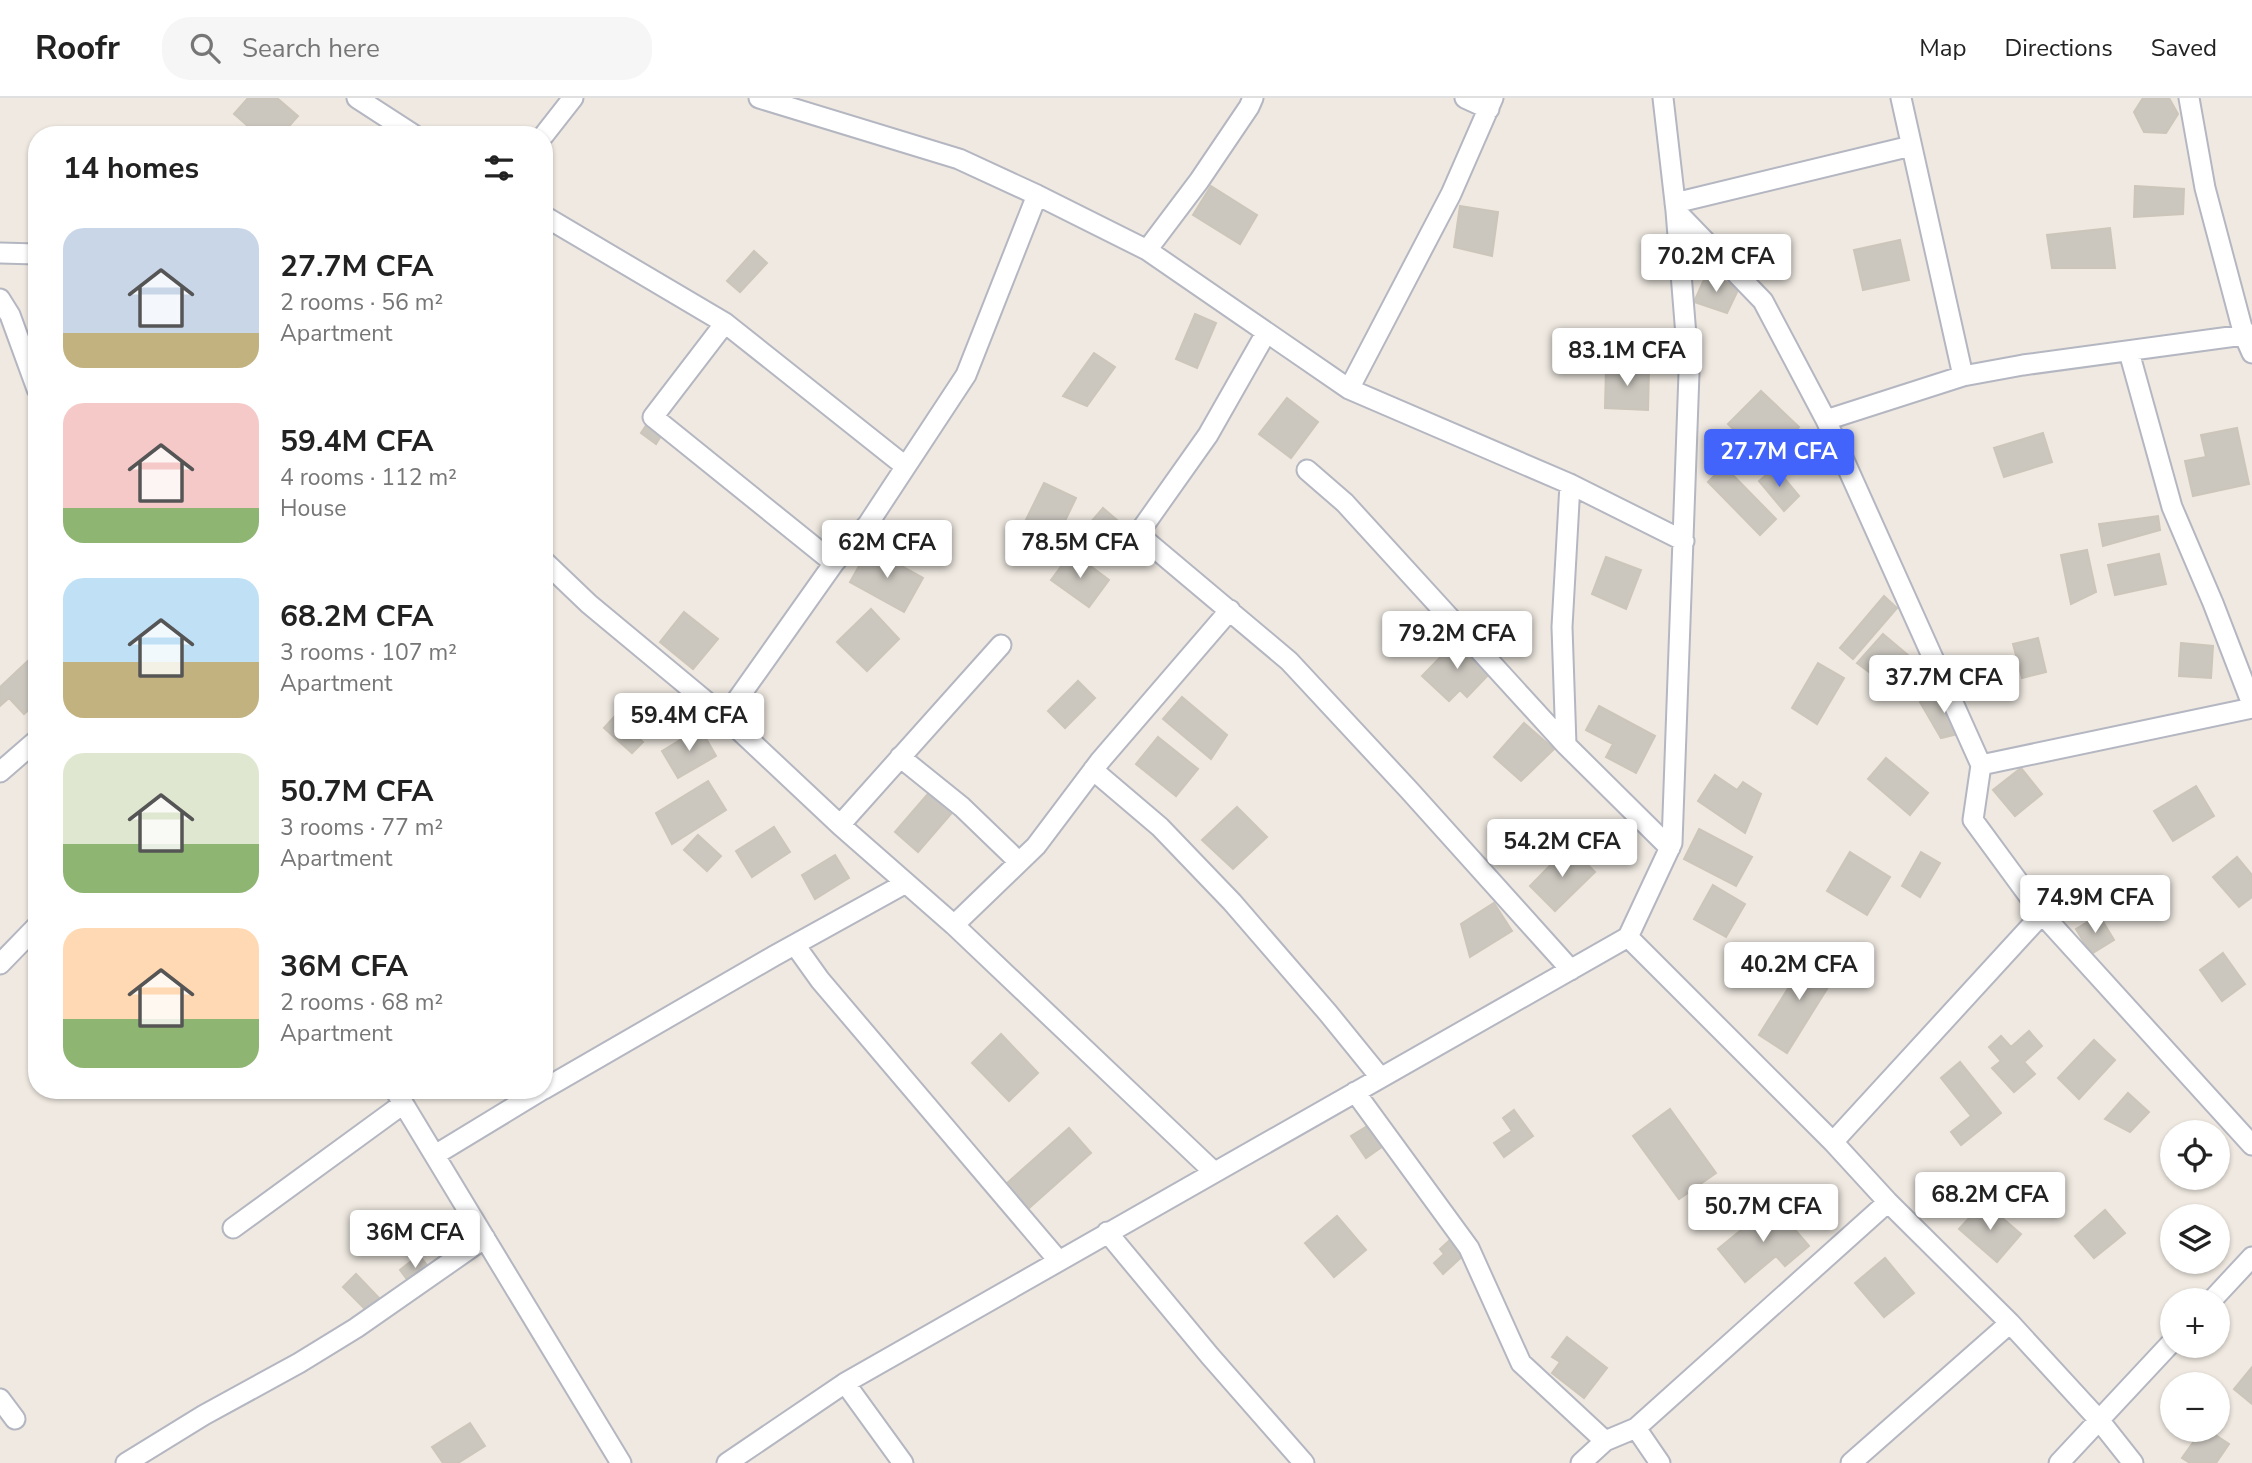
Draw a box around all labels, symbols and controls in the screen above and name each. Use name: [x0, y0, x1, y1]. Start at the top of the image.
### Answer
search box: [162, 17, 652, 80]
text: Roofr: [35, 26, 120, 71]
icon: search: [186, 29, 224, 67]
text: Search here: [242, 31, 380, 66]
text: Map: [1919, 32, 1966, 64]
text: Directions: [2004, 32, 2113, 64]
text: Saved: [2151, 32, 2217, 64]
text: 14 homes: [63, 148, 199, 189]
icon: filters: [480, 149, 518, 187]
pin: 70.2M CFA: [1636, 234, 1796, 294]
text: 70.2M CFA: [1657, 241, 1775, 272]
text: 27.7M CFA: [280, 246, 433, 287]
icon: home: [119, 256, 203, 340]
text: 2 rooms · 56 m²: [280, 287, 443, 318]
text: Apartment: [280, 318, 392, 349]
pin: 83.1M CFA: [1547, 328, 1707, 388]
text: 83.1M CFA: [1568, 335, 1686, 366]
text: 59.4M CFA: [280, 421, 433, 462]
pin: 27.7M CFA: [1699, 430, 1859, 489]
icon: home: [119, 431, 203, 515]
text: 27.7M CFA: [1720, 436, 1838, 467]
text: 4 rooms · 112 m²: [280, 462, 457, 493]
text: House: [280, 493, 347, 524]
pin: 62M CFA: [822, 520, 952, 580]
pin: 78.5M CFA: [1000, 520, 1160, 580]
text: 62M CFA: [838, 527, 936, 558]
text: 78.5M CFA: [1021, 527, 1139, 558]
text: 68.2M CFA: [280, 596, 433, 637]
icon: home: [119, 606, 203, 690]
pin: 79.2M CFA: [1377, 612, 1537, 671]
text: 79.2M CFA: [1398, 618, 1516, 649]
text: 3 rooms · 107 m²: [280, 637, 457, 668]
pin: 37.7M CFA: [1864, 656, 2024, 715]
text: 37.7M CFA: [1885, 662, 2003, 693]
text: Apartment: [280, 668, 392, 699]
pin: 59.4M CFA: [609, 694, 769, 753]
text: 59.4M CFA: [630, 700, 748, 731]
text: 50.7M CFA: [280, 771, 433, 812]
icon: home: [119, 781, 203, 865]
text: 3 rooms · 77 m²: [280, 812, 443, 843]
pin: 54.2M CFA: [1482, 820, 1642, 879]
text: 54.2M CFA: [1503, 826, 1621, 857]
text: Apartment: [280, 843, 392, 874]
pin: 74.9M CFA: [2015, 876, 2175, 935]
text: 74.9M CFA: [2036, 882, 2154, 913]
pin: 40.2M CFA: [1719, 942, 1879, 1002]
text: 36M CFA: [280, 946, 408, 987]
text: 40.2M CFA: [1740, 949, 1858, 980]
icon: home: [119, 956, 203, 1040]
text: 2 rooms · 68 m²: [280, 987, 443, 1018]
text: Apartment: [280, 1018, 392, 1049]
map controls: [2160, 1120, 2230, 1442]
button: locate: [2160, 1120, 2230, 1190]
pin: 68.2M CFA: [1910, 1172, 2070, 1232]
text: 68.2M CFA: [1931, 1179, 2049, 1210]
pin: 50.7M CFA: [1683, 1184, 1843, 1244]
text: 50.7M CFA: [1704, 1191, 1822, 1222]
button: layers: [2160, 1204, 2230, 1274]
pin: 36M CFA: [350, 1210, 480, 1270]
text: 36M CFA: [366, 1217, 464, 1248]
button: +: [2160, 1288, 2230, 1358]
button: −: [2160, 1372, 2230, 1442]

